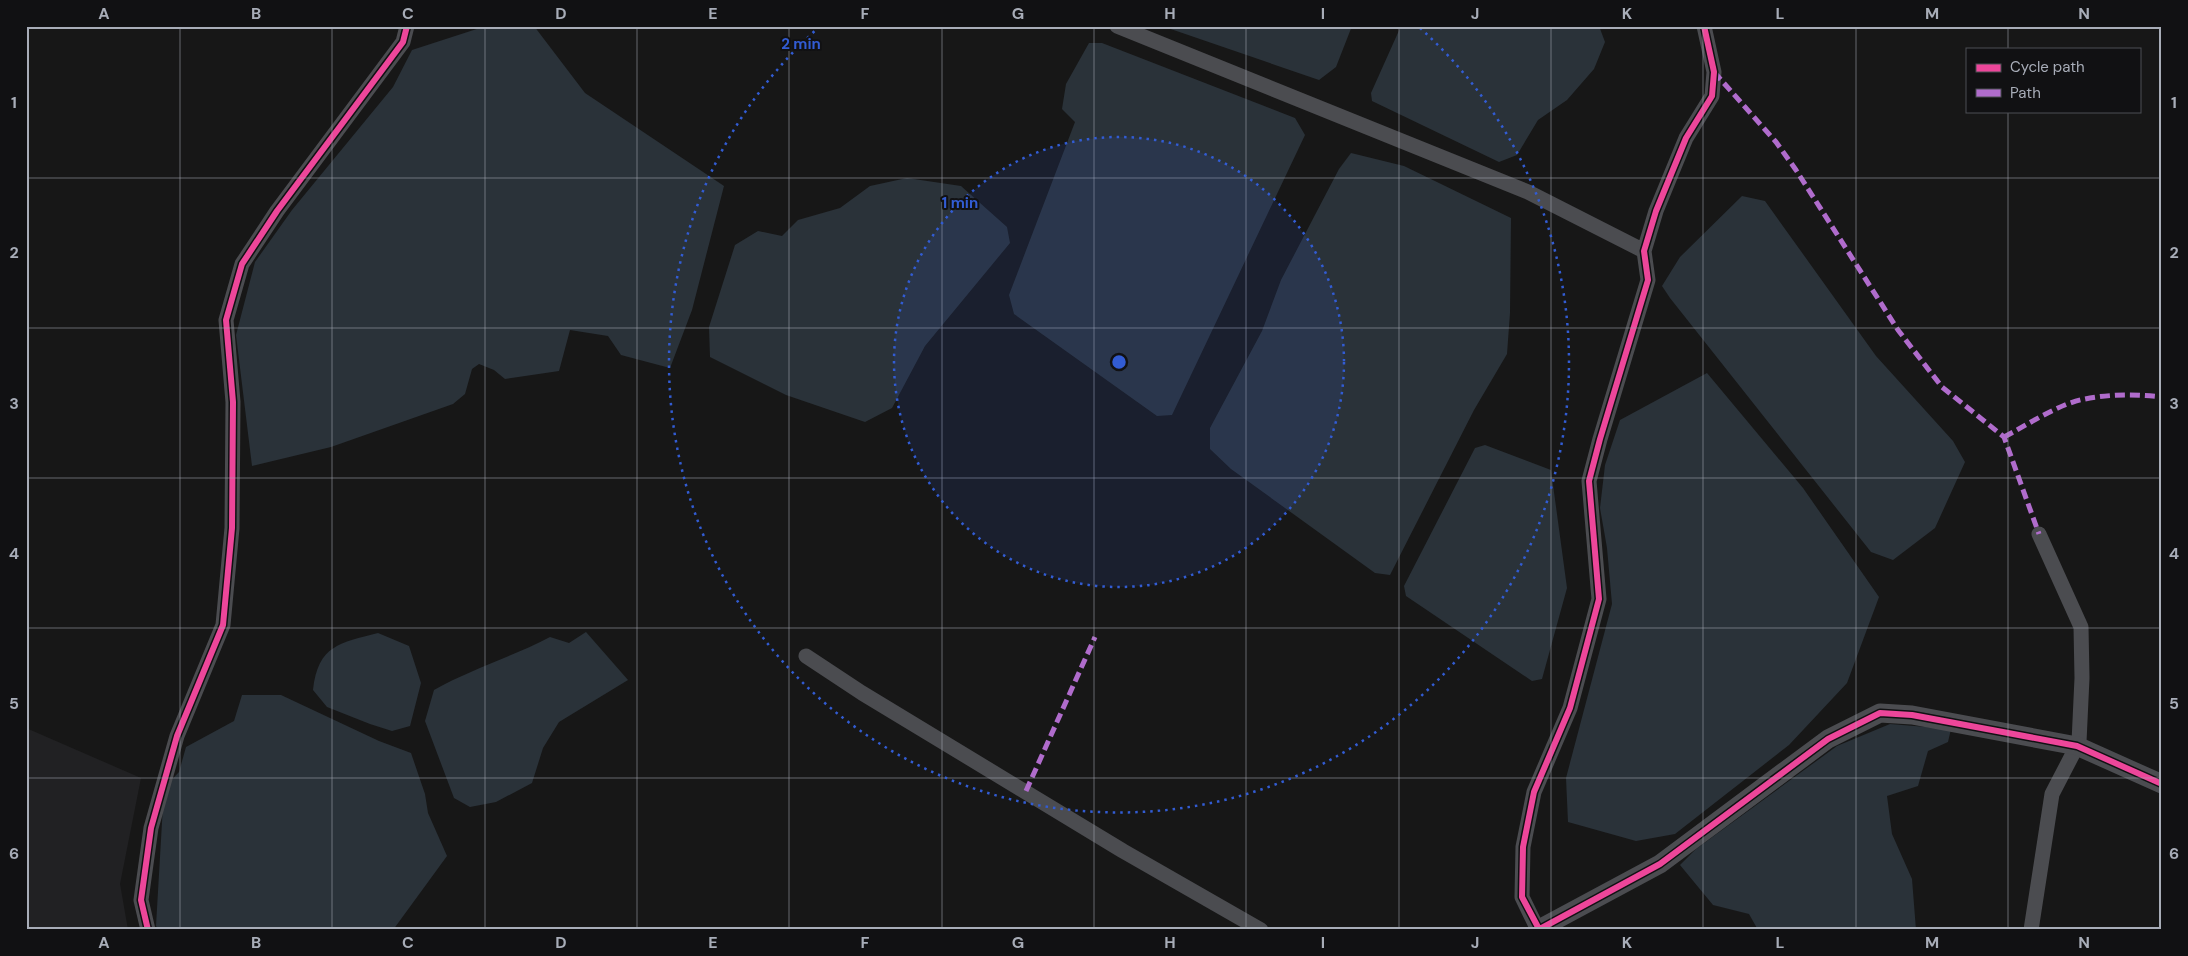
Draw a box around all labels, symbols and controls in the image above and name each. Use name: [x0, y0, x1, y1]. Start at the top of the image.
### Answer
text: A: [98, 3, 110, 24]
text: B: [251, 3, 261, 24]
text: C: [402, 3, 414, 24]
text: D: [555, 3, 567, 24]
text: E: [708, 3, 718, 24]
text: F: [861, 3, 870, 24]
text: G: [1012, 3, 1024, 24]
text: H: [1164, 3, 1176, 24]
text: I: [1321, 3, 1325, 24]
text: J: [1471, 3, 1479, 24]
text: K: [1622, 3, 1633, 24]
text: L: [1776, 3, 1785, 24]
text: M: [1925, 3, 1939, 24]
text: N: [2078, 3, 2090, 24]
text: 2 min: [781, 34, 821, 54]
legend: [1966, 48, 2140, 112]
text: Cycle path: [2010, 57, 2085, 77]
text: Path: [2010, 83, 2041, 103]
text: 1: [11, 92, 17, 113]
text: 1: [2171, 92, 2177, 113]
text: 1 min: [942, 193, 978, 213]
text: 2: [9, 242, 19, 263]
text: 2: [2169, 242, 2179, 263]
centre of rings: [1110, 353, 1128, 371]
text: 3: [9, 393, 19, 414]
text: 3: [2169, 393, 2179, 414]
text: 4: [9, 543, 19, 564]
text: 4: [2169, 543, 2179, 564]
text: 5: [9, 693, 19, 714]
text: 5: [2169, 693, 2179, 714]
text: 6: [9, 843, 19, 864]
text: 6: [2169, 843, 2179, 864]
text: A: [98, 932, 110, 953]
text: B: [251, 932, 261, 953]
text: C: [402, 932, 414, 953]
text: D: [555, 932, 567, 953]
text: E: [708, 932, 718, 953]
text: F: [861, 932, 870, 953]
text: G: [1012, 932, 1024, 953]
text: H: [1164, 932, 1176, 953]
text: I: [1321, 932, 1325, 953]
text: J: [1471, 932, 1479, 953]
text: K: [1622, 932, 1633, 953]
text: L: [1776, 932, 1785, 953]
text: M: [1925, 932, 1939, 953]
text: N: [2078, 932, 2090, 953]

